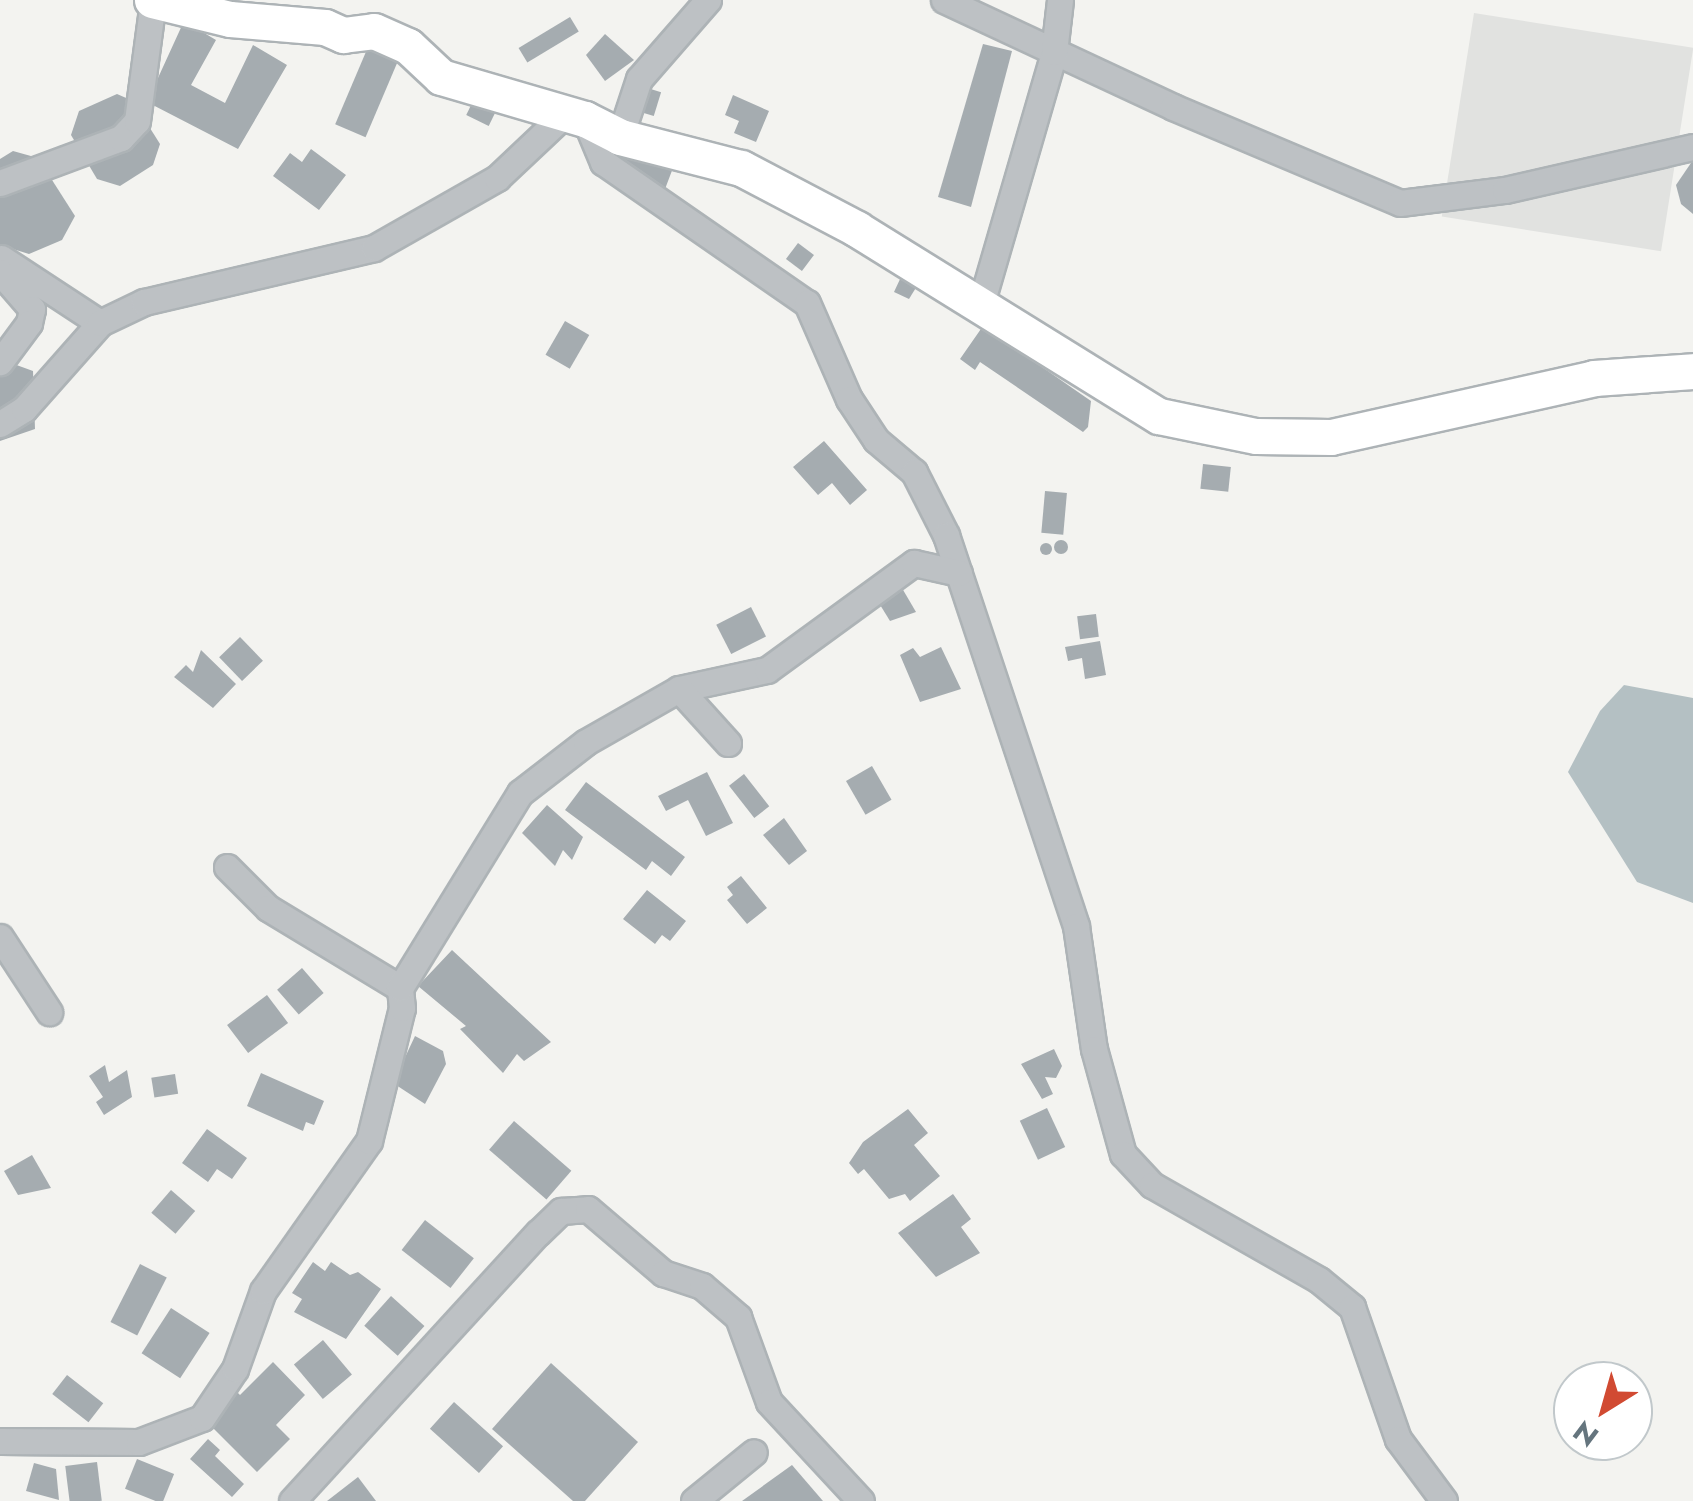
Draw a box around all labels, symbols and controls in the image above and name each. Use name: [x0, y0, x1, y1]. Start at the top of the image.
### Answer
north arrow: [1553, 1361, 1653, 1461]
text: N: [1565, 1411, 1607, 1457]

